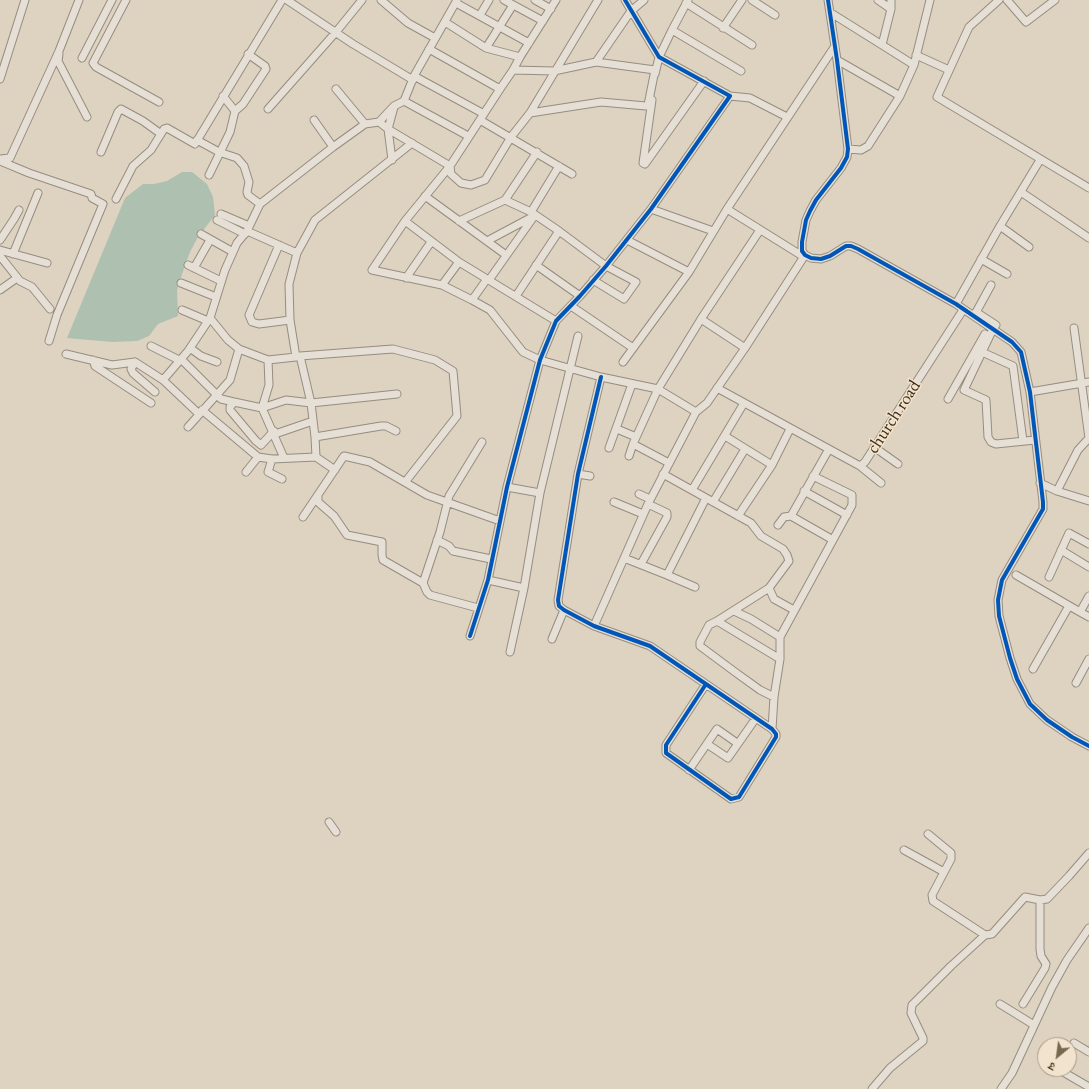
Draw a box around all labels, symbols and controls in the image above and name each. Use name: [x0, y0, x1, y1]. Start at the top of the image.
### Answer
street label: church road: [862, 376, 926, 458]
north arrow: [1037, 1037, 1077, 1077]
text: उ: [1046, 1059, 1058, 1074]

